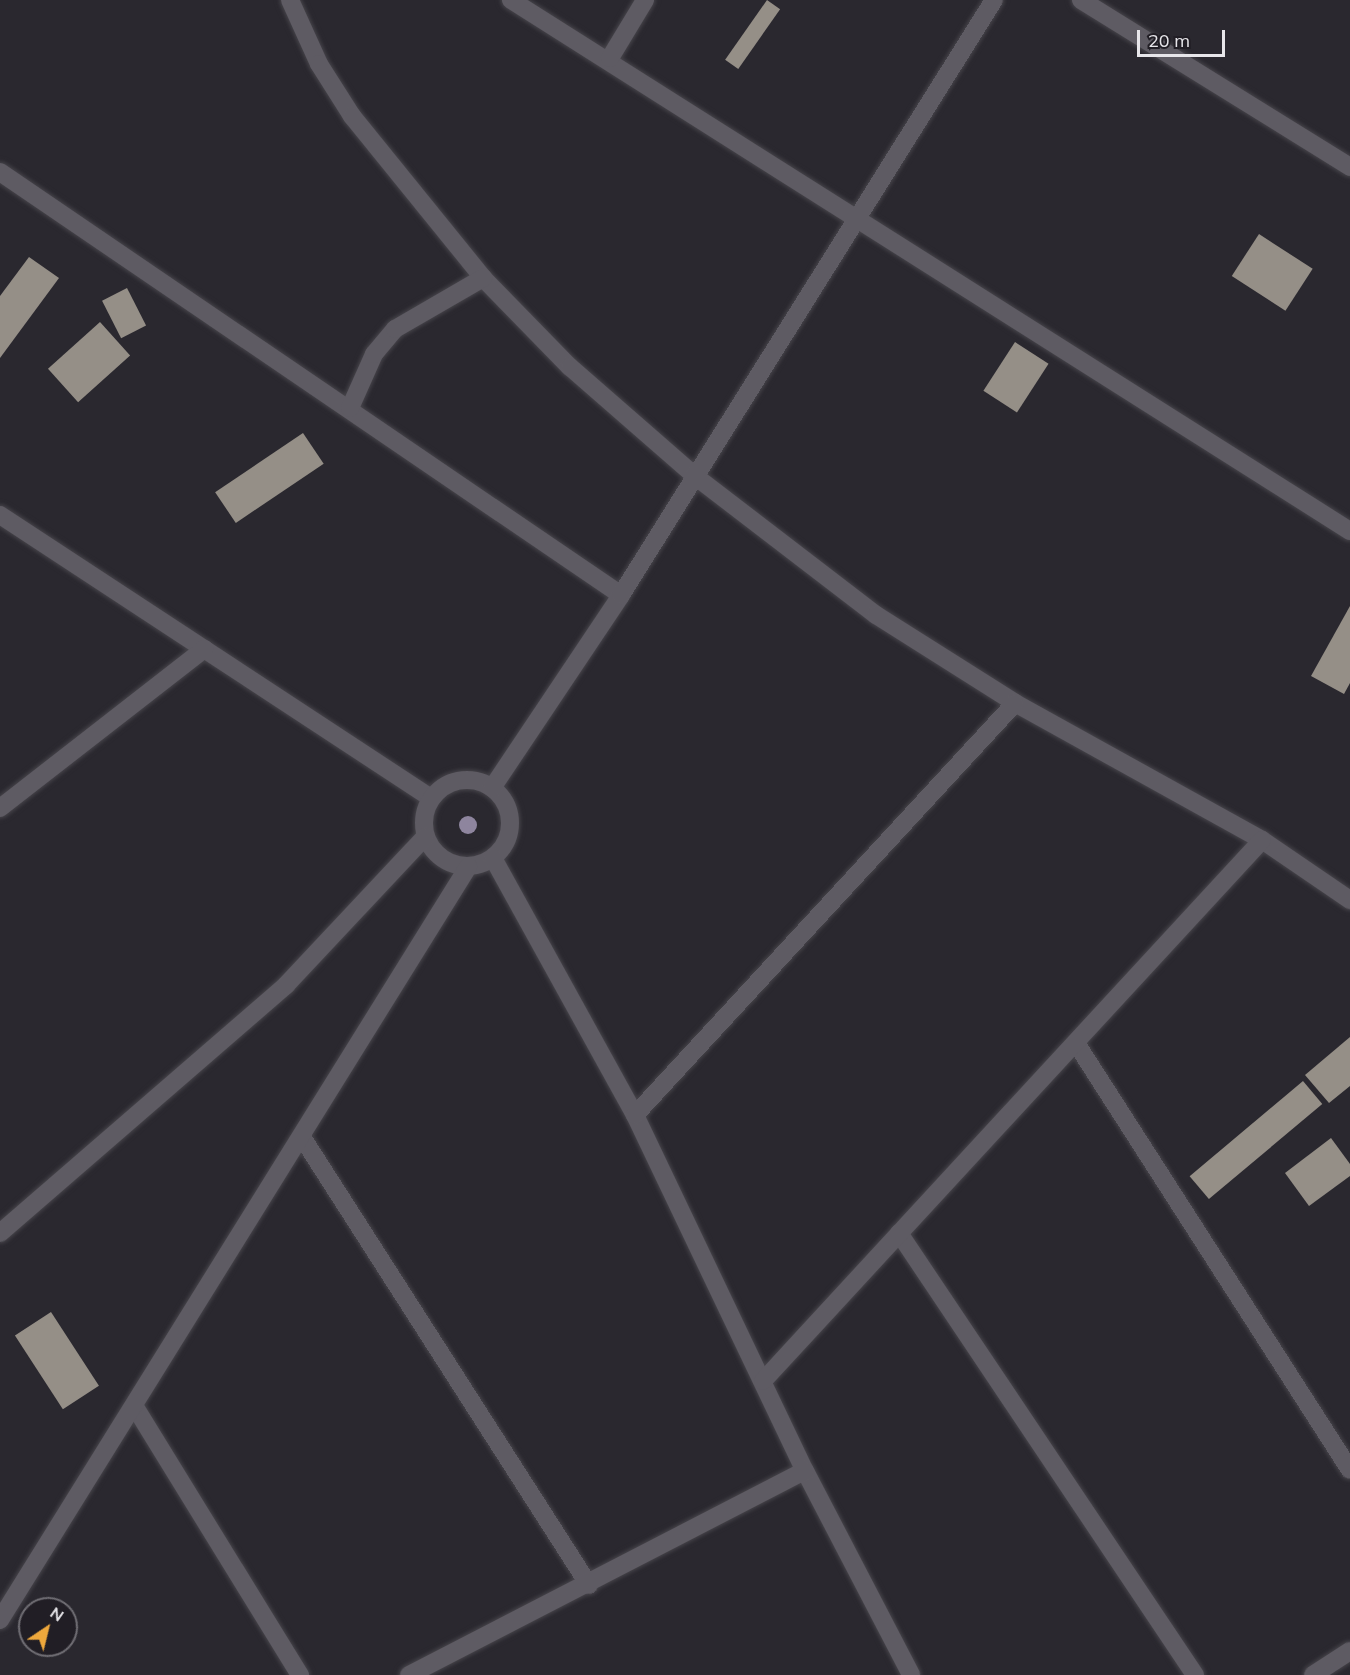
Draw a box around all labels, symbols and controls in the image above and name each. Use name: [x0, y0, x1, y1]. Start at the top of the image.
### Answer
scale bar: [1140, 18, 1228, 56]
text: 20 m: [1148, 29, 1190, 52]
north arrow: [18, 1597, 78, 1657]
text: N: [46, 1602, 68, 1626]

